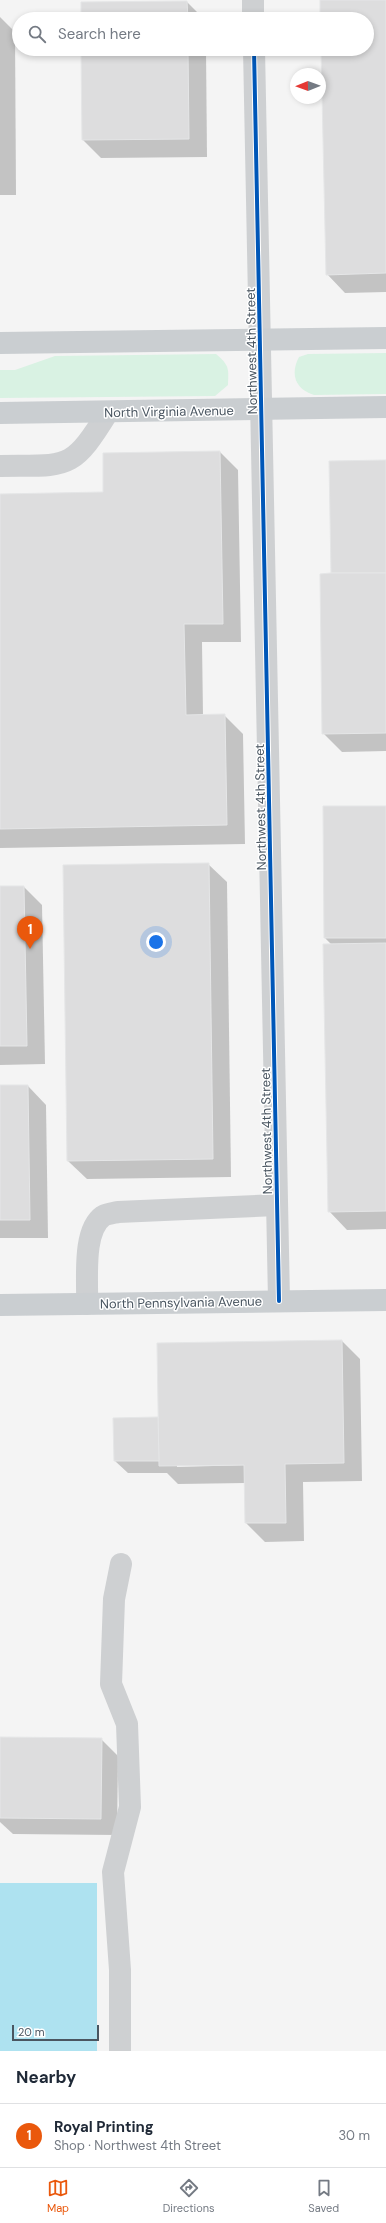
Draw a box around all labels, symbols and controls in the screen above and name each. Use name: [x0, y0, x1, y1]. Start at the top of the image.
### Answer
search box: [12, 12, 374, 56]
icon: search: [26, 23, 48, 45]
text: Search here: [58, 24, 141, 44]
north arrow: [290, 68, 326, 104]
street label: Northwest 4th Street: [242, 288, 261, 414]
street label: North Virginia Avenue: [104, 402, 234, 421]
street label: Northwest 4th Street: [251, 744, 270, 870]
pin: 1: [17, 916, 43, 949]
your location: [146, 932, 166, 952]
street label: Northwest 4th Street: [257, 1068, 276, 1194]
street label: North Pennsylvania Avenue: [100, 1293, 262, 1312]
scale bar: [12, 2023, 99, 2042]
text: 20 m: [18, 2025, 44, 2039]
text: Nearby: [16, 2066, 76, 2088]
text: Royal Printing: [54, 2117, 154, 2137]
text: 1: [27, 2127, 31, 2144]
text: 30 m: [338, 2127, 370, 2144]
text: Shop · Northwest 4th Street: [54, 2137, 221, 2154]
tab: Map: [47, 2177, 69, 2215]
tab: Directions: [163, 2177, 215, 2215]
tab: Saved: [308, 2177, 339, 2215]

